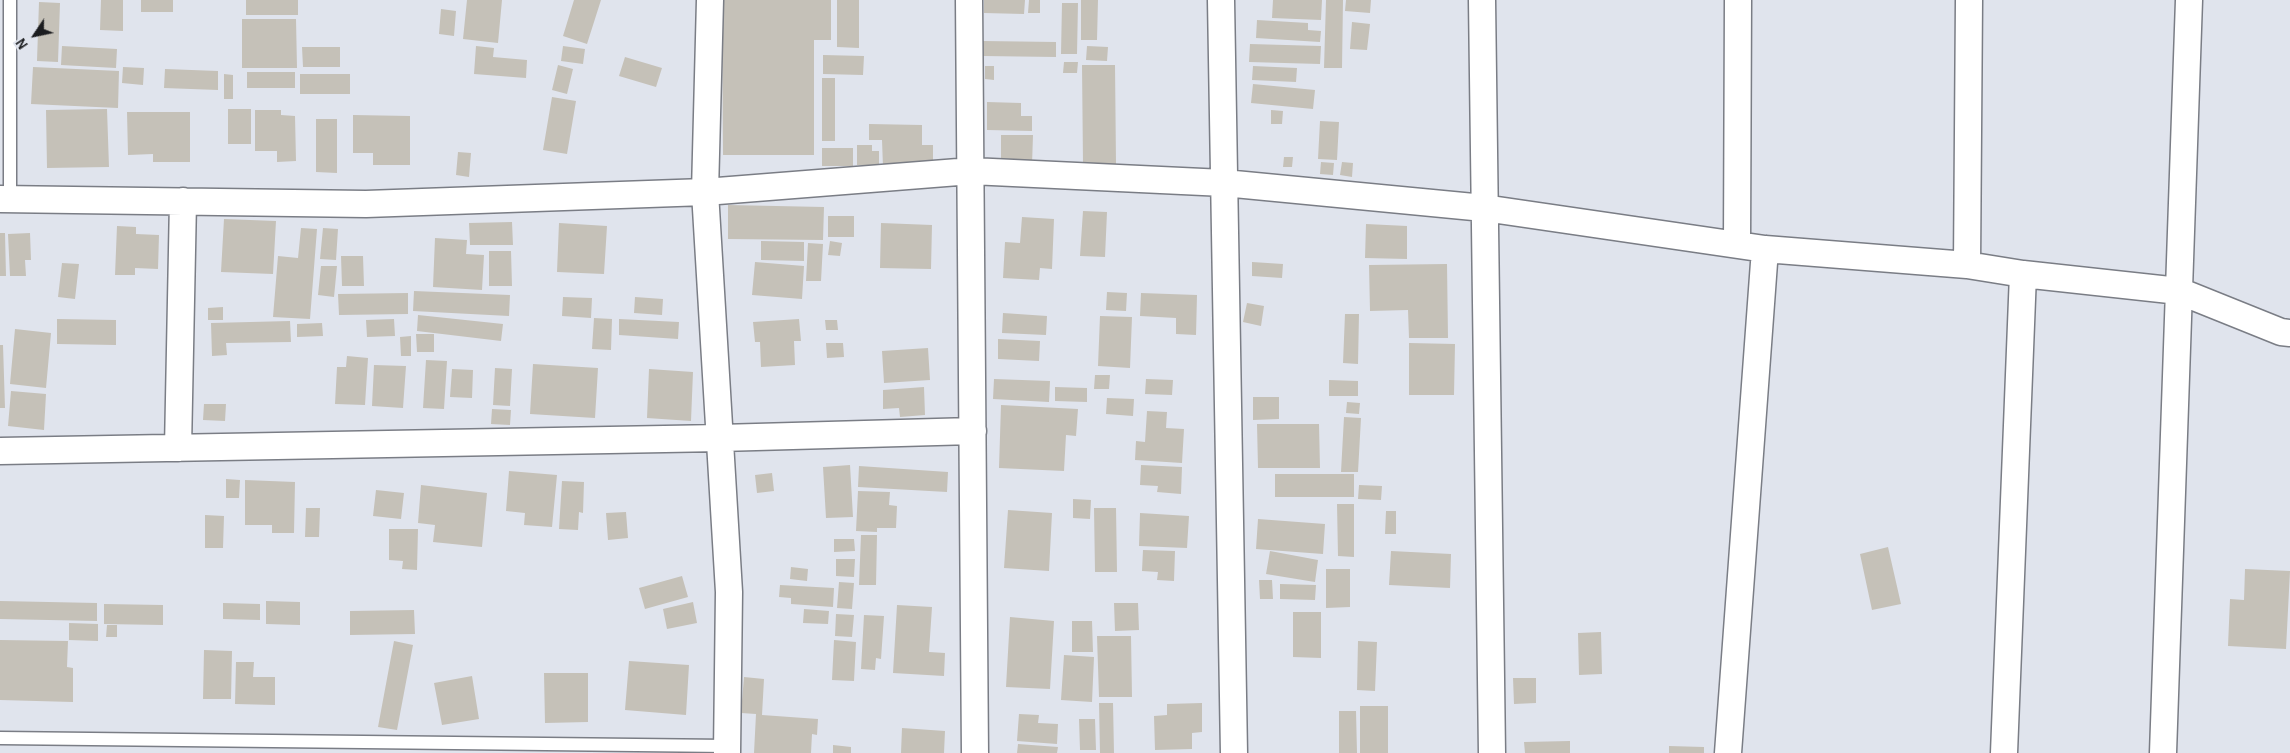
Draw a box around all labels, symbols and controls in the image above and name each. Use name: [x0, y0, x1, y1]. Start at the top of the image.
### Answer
north arrow: [10, 10, 60, 60]
text: N: [14, 35, 31, 51]

